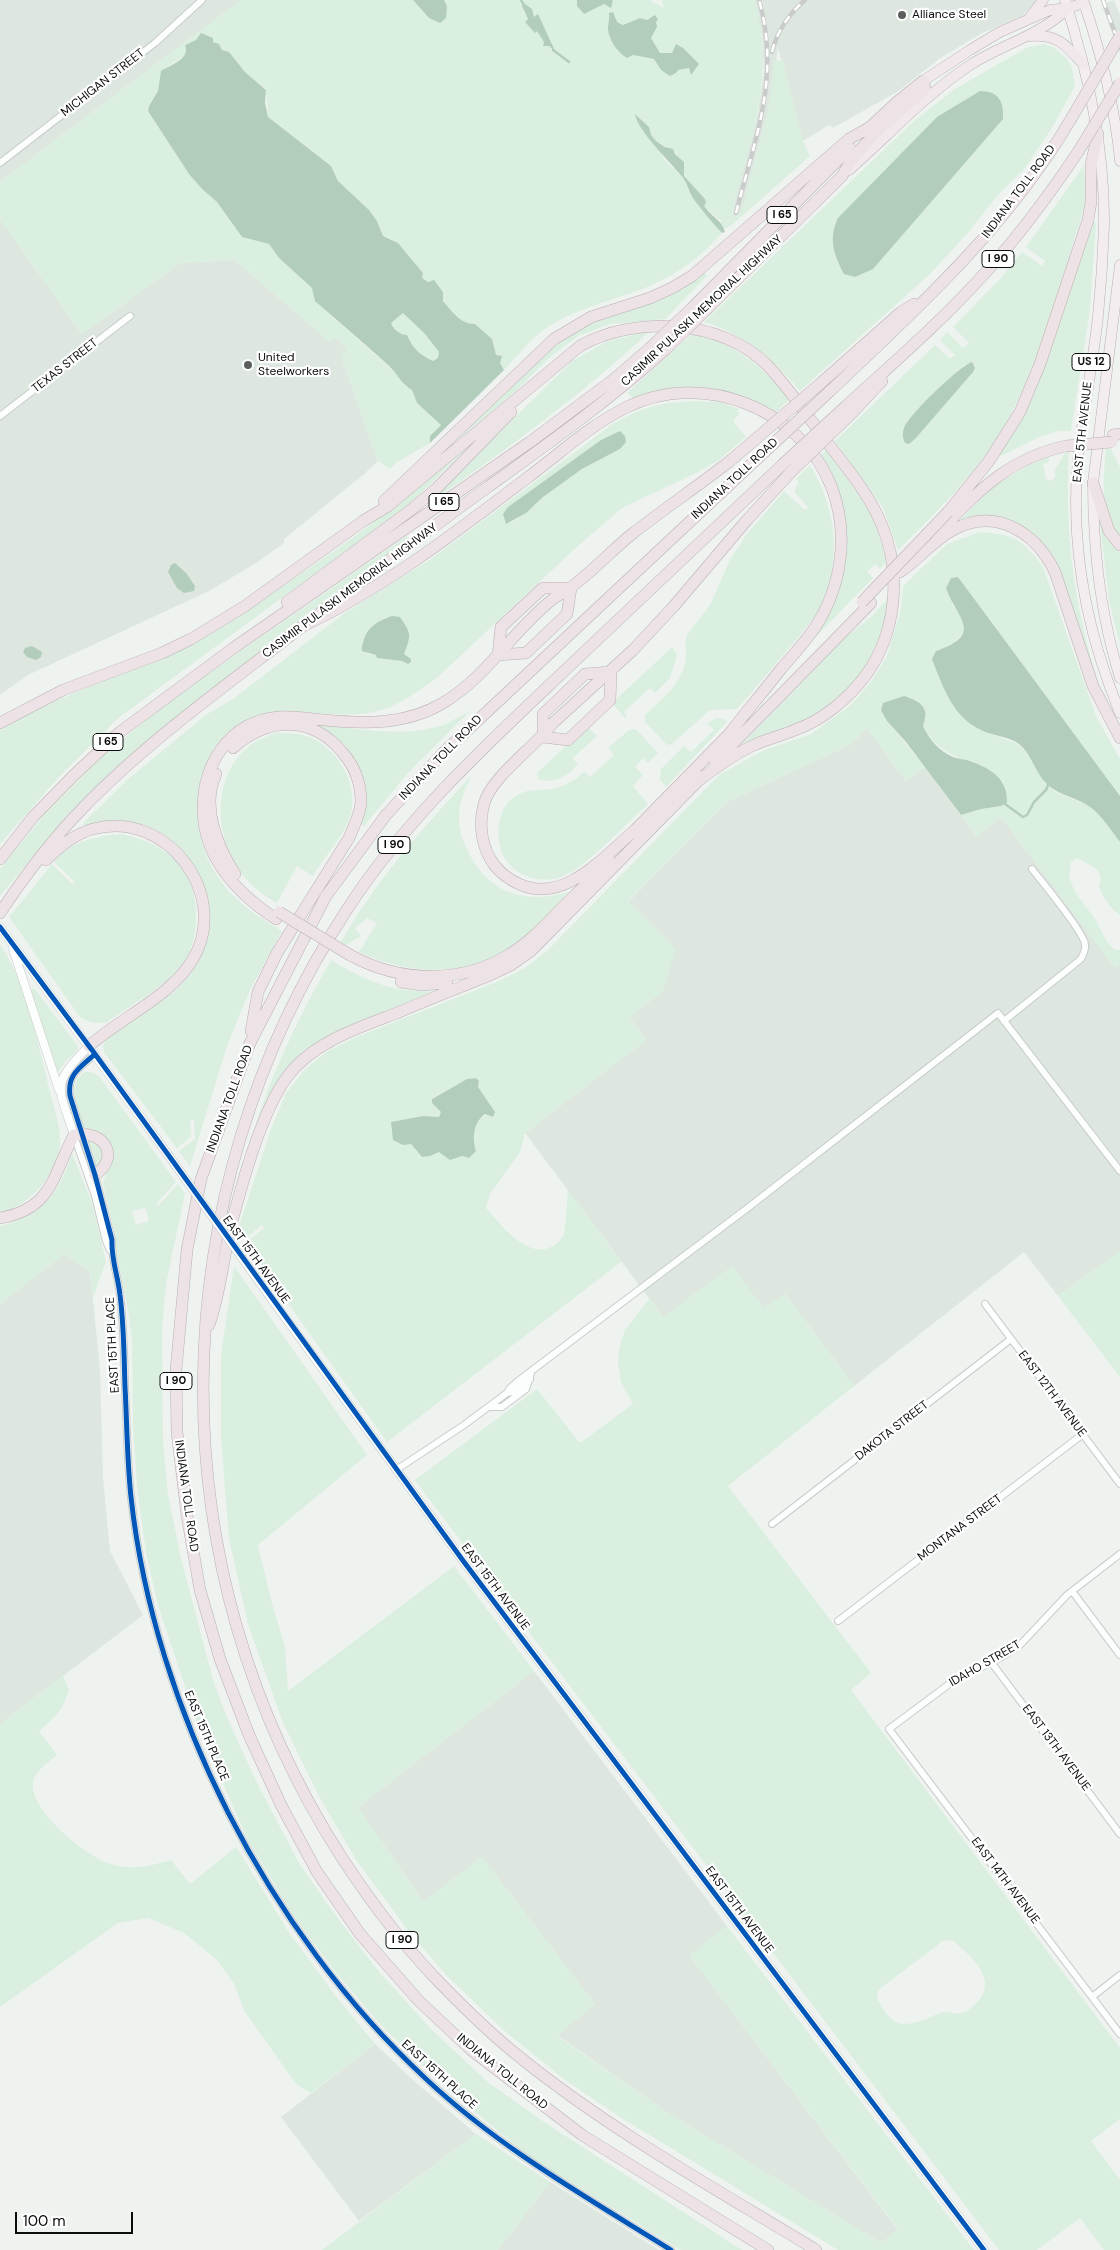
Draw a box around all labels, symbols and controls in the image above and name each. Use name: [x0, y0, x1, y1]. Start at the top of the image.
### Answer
place label: Alliance Steel: [912, 8, 986, 22]
marker: Alliance Steel: [896, 9, 908, 21]
street label: MICHIGAN STREET: [58, 46, 148, 120]
street label: INDIANA TOLL ROAD: [979, 143, 1059, 241]
road number: I 65: [767, 206, 797, 224]
street label: CASIMIR PULASKI MEMORIAL HIGHWAY: [618, 232, 786, 390]
road number: I 90: [982, 250, 1014, 268]
street label: TEXAS STREET: [29, 336, 101, 396]
place label: United Steelworkers: [258, 351, 329, 379]
road number: US 12: [1072, 354, 1110, 371]
marker: United Steelworkers: [242, 359, 254, 371]
street label: EAST 5TH AVENUE: [1071, 381, 1095, 483]
street label: INDIANA TOLL ROAD: [689, 435, 781, 523]
road number: I 65: [429, 494, 459, 511]
street label: CASIMIR PULASKI MEMORIAL HIGHWAY: [260, 520, 440, 662]
street label: INDIANA TOLL ROAD: [397, 712, 485, 804]
road number: I 65: [93, 734, 123, 750]
road number: I 90: [378, 836, 410, 854]
street label: INDIANA TOLL ROAD: [204, 1043, 256, 1155]
street label: EAST 15TH AVENUE: [219, 1213, 293, 1307]
street label: EAST 15TH PLACE: [103, 1296, 123, 1394]
street label: EAST 12TH AVENUE: [1015, 1348, 1089, 1440]
road number: I 90: [160, 1372, 192, 1390]
street label: DAKOTA STREET: [853, 1398, 931, 1464]
street label: INDIANA TOLL ROAD: [171, 1439, 201, 1553]
street label: MONTANA STREET: [915, 1492, 1005, 1564]
street label: EAST 15TH AVENUE: [458, 1541, 532, 1633]
street label: IDAHO STREET: [947, 1638, 1023, 1690]
street label: EAST 15TH PLACE: [181, 1689, 231, 1783]
street label: EAST 13TH AVENUE: [1019, 1702, 1093, 1794]
street label: EAST 14TH AVENUE: [968, 1835, 1042, 1927]
street label: EAST 15TH AVENUE: [702, 1864, 776, 1956]
road number: I 90: [386, 1932, 418, 1948]
street label: INDIANA TOLL ROAD: [454, 2031, 550, 2113]
street label: EAST 15TH PLACE: [398, 2037, 480, 2113]
scale bar: [18, 2202, 135, 2234]
text: 100 m: [23, 2211, 66, 2231]

